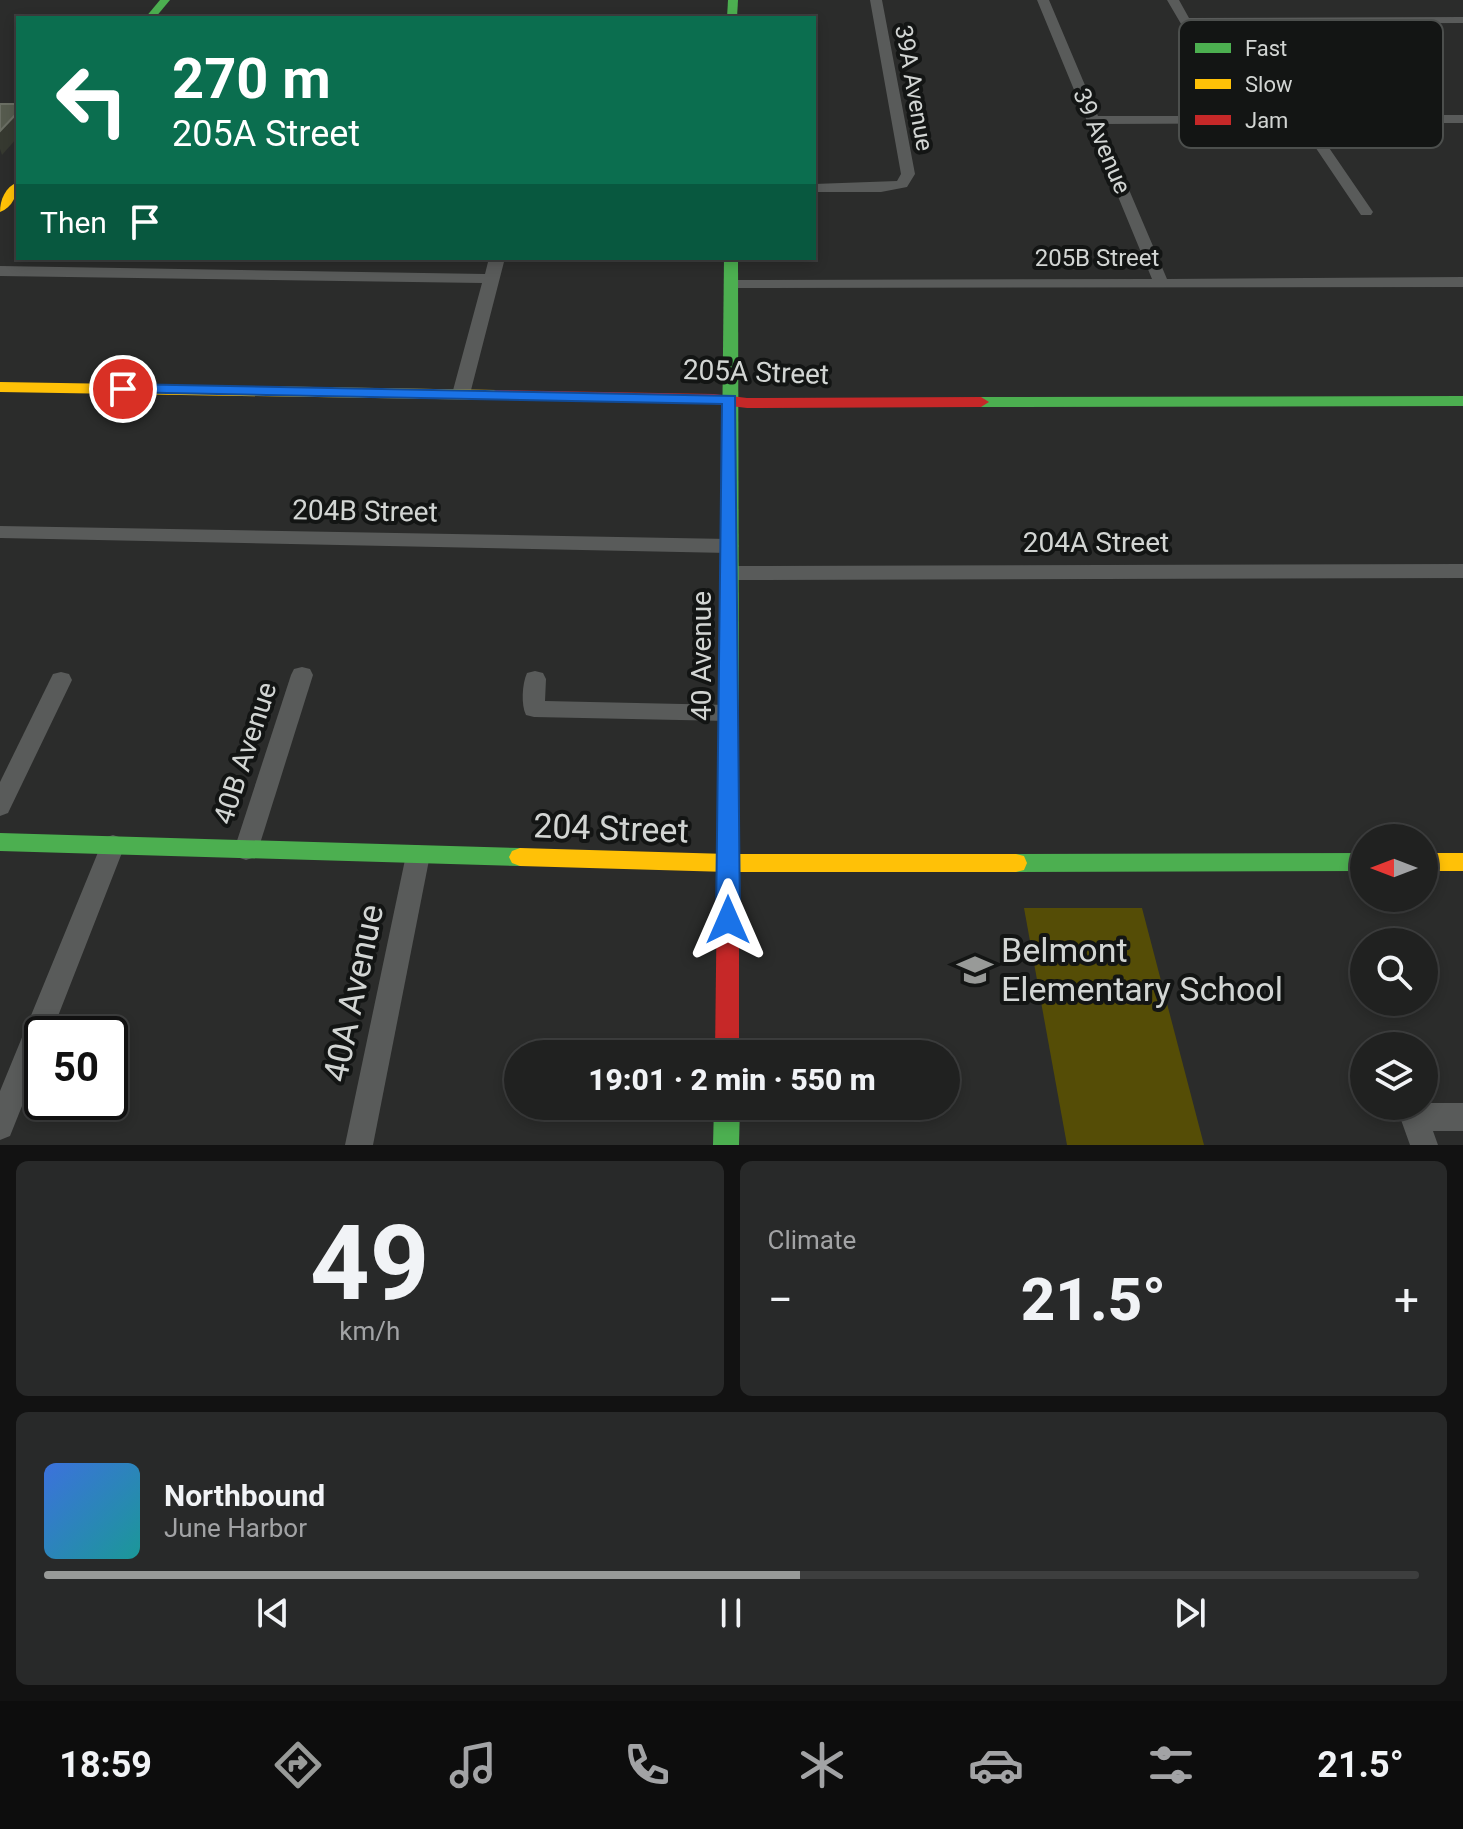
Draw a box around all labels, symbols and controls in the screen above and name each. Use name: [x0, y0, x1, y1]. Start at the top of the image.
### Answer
legend: [1179, 20, 1443, 148]
street label: 39A Avenue: [889, 23, 939, 153]
text: Fast: [1245, 36, 1287, 61]
text: 270 m: [172, 46, 331, 112]
icon: left: [40, 48, 144, 152]
text: Slow: [1245, 72, 1293, 97]
street label: 39 Avenue: [1067, 84, 1137, 198]
text: Jam: [1245, 108, 1288, 133]
text: 205A Street: [172, 113, 360, 155]
icon: arrive: [123, 200, 167, 244]
text: Then: [40, 205, 107, 240]
street label: 205B Street: [1035, 244, 1159, 272]
street label: 205A Street: [682, 353, 830, 391]
pin: [89, 355, 157, 423]
icon: arrive: [101, 367, 145, 411]
street label: 204B Street: [292, 493, 438, 529]
street label: 204A Street: [1023, 526, 1169, 559]
street label: 40 Avenue: [685, 591, 718, 721]
street label: 40B Avenue: [207, 678, 283, 828]
street label: 204 Street: [533, 805, 689, 851]
north arrow: [1350, 824, 1438, 912]
map controls: [1350, 824, 1438, 1120]
position arrow: [686, 878, 770, 962]
street label: 40A Avenue: [315, 901, 391, 1085]
button: search: [1350, 928, 1438, 1016]
place label: Belmont Elementary School: [1001, 930, 1283, 1009]
school or university icon: Belmont Elementary School: [956, 951, 994, 989]
speed limit sign: 50: [24, 1016, 128, 1120]
button: layers: [1350, 1032, 1438, 1120]
text: 19:01 · 2 min · 550 m: [588, 1062, 876, 1097]
text: 49: [310, 1203, 429, 1324]
text: Climate: [768, 1225, 856, 1255]
text: 21.5°: [1021, 1264, 1166, 1335]
text: −: [768, 1274, 793, 1326]
text: +: [1394, 1274, 1419, 1326]
text: km/h: [339, 1316, 400, 1346]
text: Northbound: [164, 1478, 325, 1513]
text: June Harbor: [164, 1513, 307, 1543]
icon: previous: [251, 1591, 295, 1635]
icon: pause: [709, 1591, 753, 1635]
icon: next: [1168, 1591, 1212, 1635]
icon: directions: [270, 1737, 326, 1793]
icon: music: [445, 1737, 501, 1793]
icon: phone: [619, 1737, 675, 1793]
icon: climate: [794, 1737, 850, 1793]
icon: car: [968, 1737, 1024, 1793]
icon: filters: [1143, 1737, 1199, 1793]
text: 18:59: [59, 1744, 152, 1786]
text: 21.5°: [1317, 1744, 1404, 1786]

